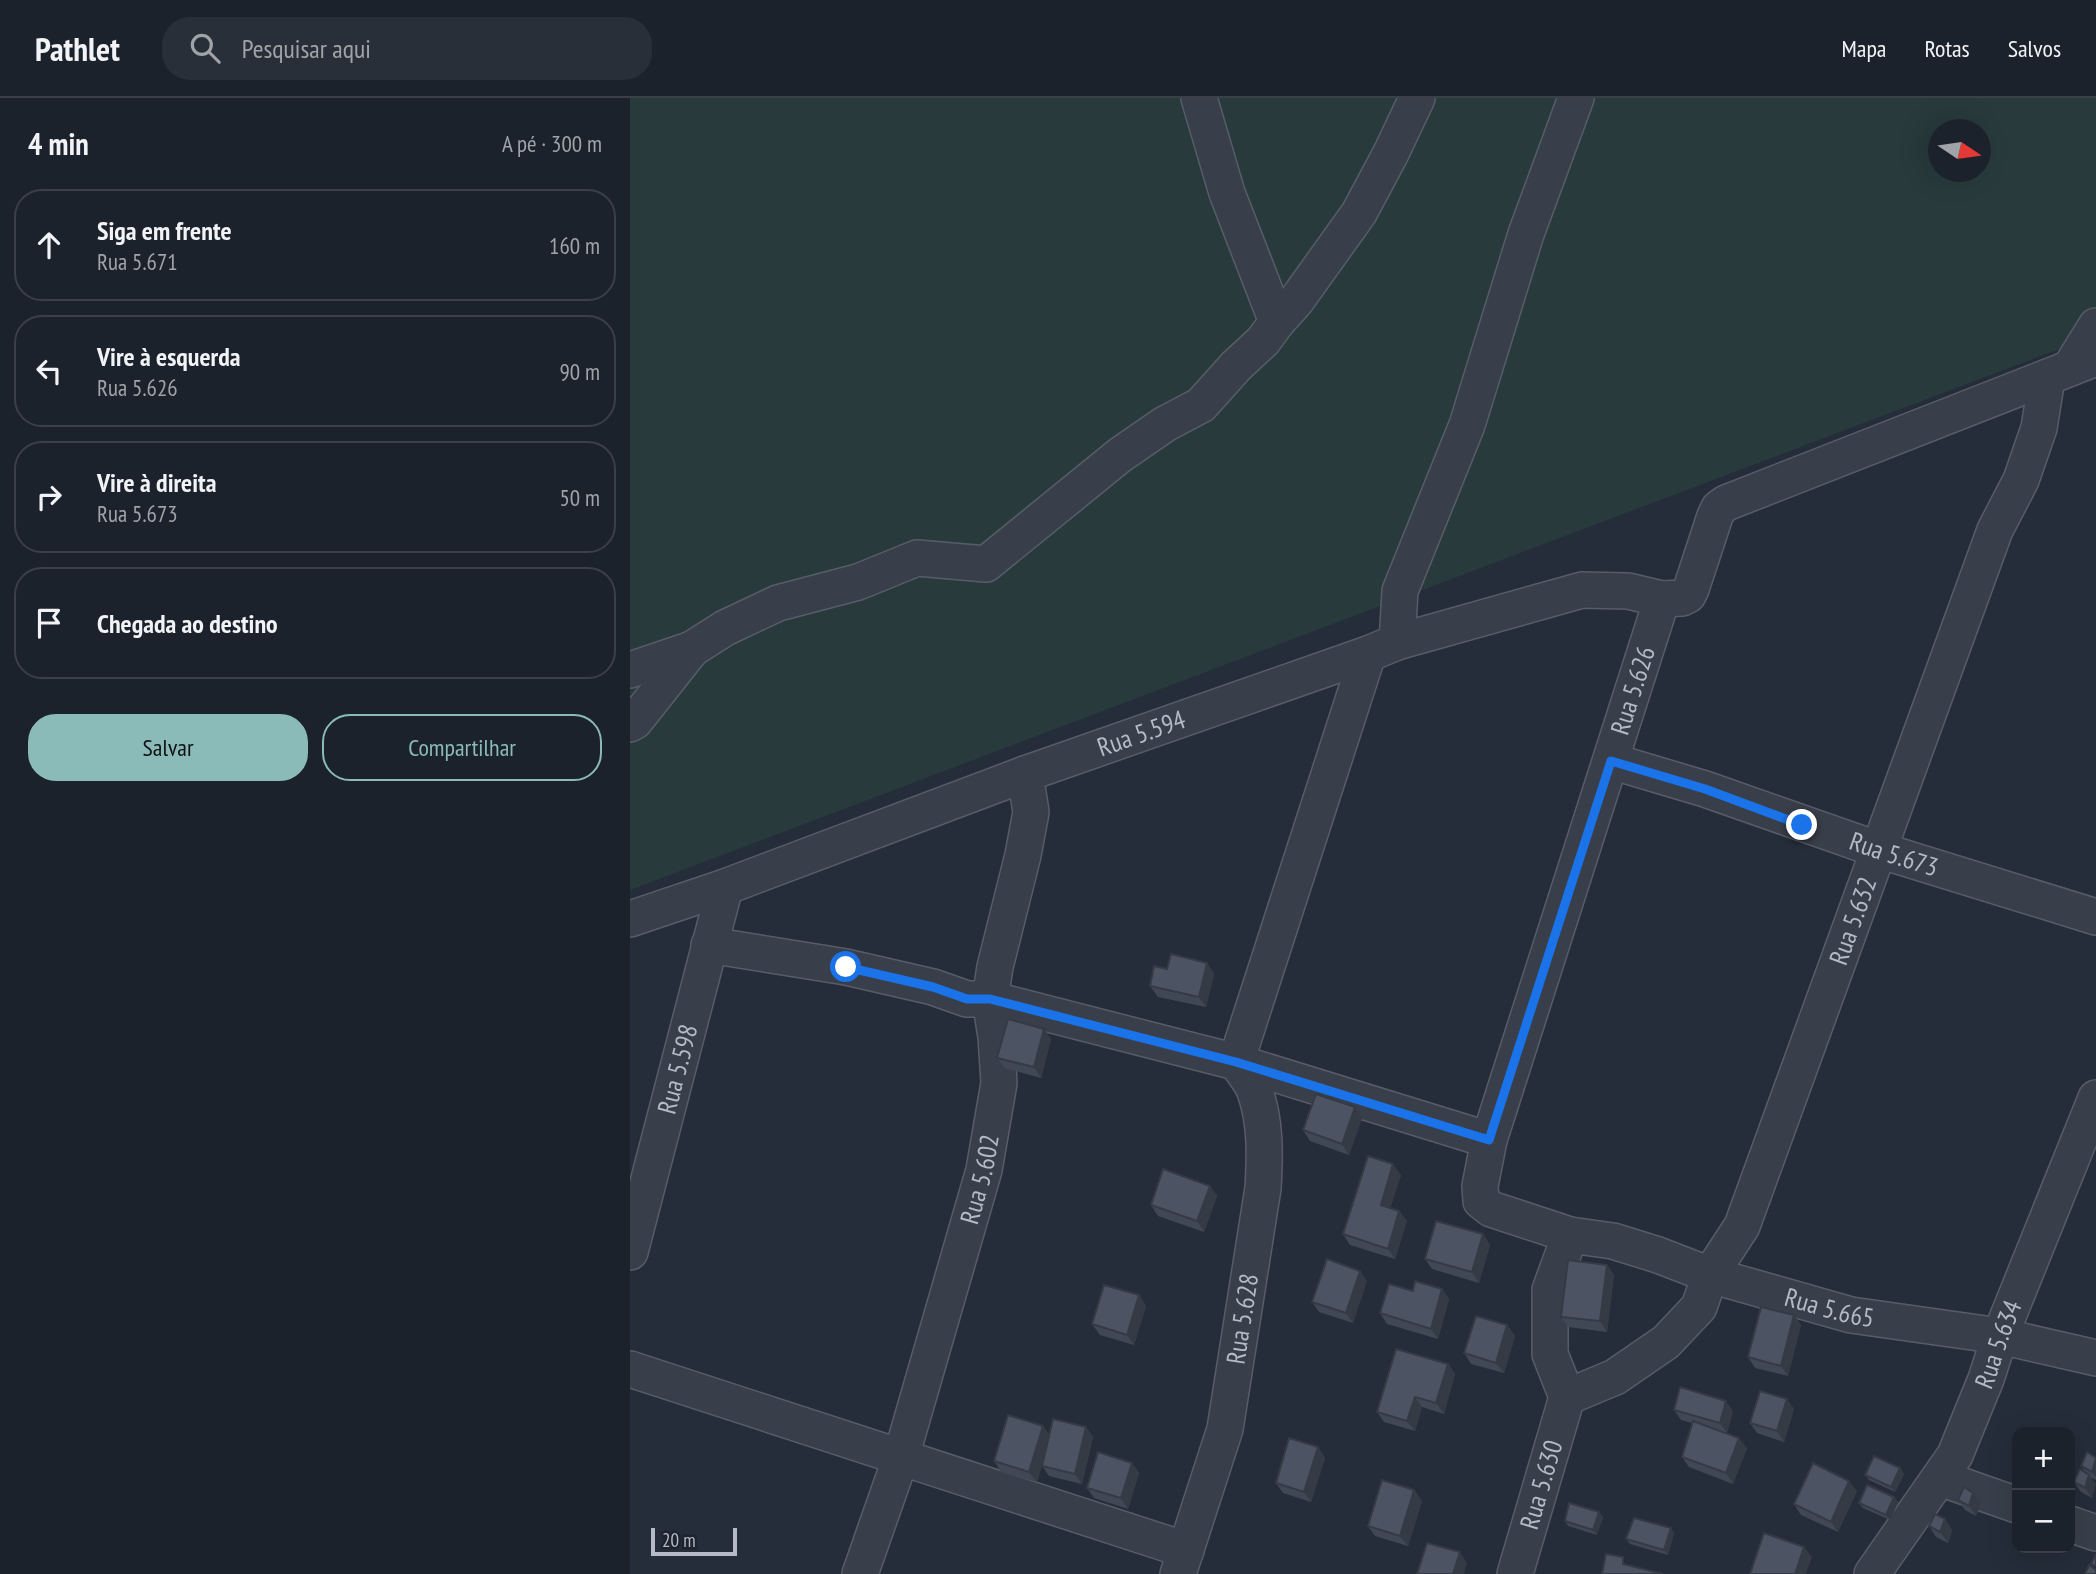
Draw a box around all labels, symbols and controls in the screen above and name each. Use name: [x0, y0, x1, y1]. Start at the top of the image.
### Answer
search box: [162, 17, 652, 80]
text: Pathlet: [35, 27, 120, 70]
icon: search: [186, 29, 224, 67]
text: Pesquisar aqui: [242, 32, 371, 65]
text: Mapa: [1842, 33, 1886, 64]
text: Rotas: [1924, 33, 1970, 64]
text: Salvos: [2008, 33, 2061, 64]
north arrow: [1928, 119, 1991, 182]
text: 4 min: [28, 124, 89, 163]
text: A pé · 300 m: [502, 129, 602, 158]
text: Siga em frente: [97, 214, 232, 247]
icon: ahead: [30, 226, 68, 264]
text: 160 m: [549, 231, 600, 260]
text: Rua 5.671: [97, 247, 178, 276]
text: Vire à esquerda: [97, 340, 240, 373]
icon: left: [30, 352, 68, 390]
text: 90 m: [559, 357, 600, 386]
text: Rua 5.626: [97, 373, 178, 402]
text: Vire à direita: [97, 466, 216, 499]
icon: right: [30, 478, 68, 516]
text: 50 m: [559, 483, 600, 512]
text: Rua 5.673: [97, 499, 178, 528]
icon: arrive: [30, 604, 68, 642]
text: Chegada ao destino: [97, 607, 278, 640]
street label: Rua 5.626: [1603, 642, 1662, 739]
street label: Rua 5.594: [1093, 702, 1190, 763]
button: Salvar: [28, 714, 308, 781]
button: Compartilhar: [322, 714, 602, 781]
route end: [1786, 809, 1817, 840]
street label: Rua 5.673: [1845, 824, 1942, 883]
street label: Rua 5.632: [1821, 872, 1884, 969]
route start: [830, 951, 861, 982]
street label: Rua 5.598: [650, 1021, 705, 1117]
street label: Rua 5.602: [952, 1132, 1006, 1228]
street label: Rua 5.628: [1218, 1271, 1265, 1366]
street label: Rua 5.665: [1781, 1280, 1876, 1334]
street label: Rua 5.634: [1967, 1295, 2029, 1393]
map controls: [2012, 1427, 2075, 1553]
button: +: [2012, 1427, 2075, 1490]
street label: Rua 5.630: [1512, 1436, 1569, 1533]
button: −: [2012, 1490, 2075, 1553]
scale bar: [651, 1525, 737, 1557]
text: 20 m: [662, 1528, 696, 1552]

